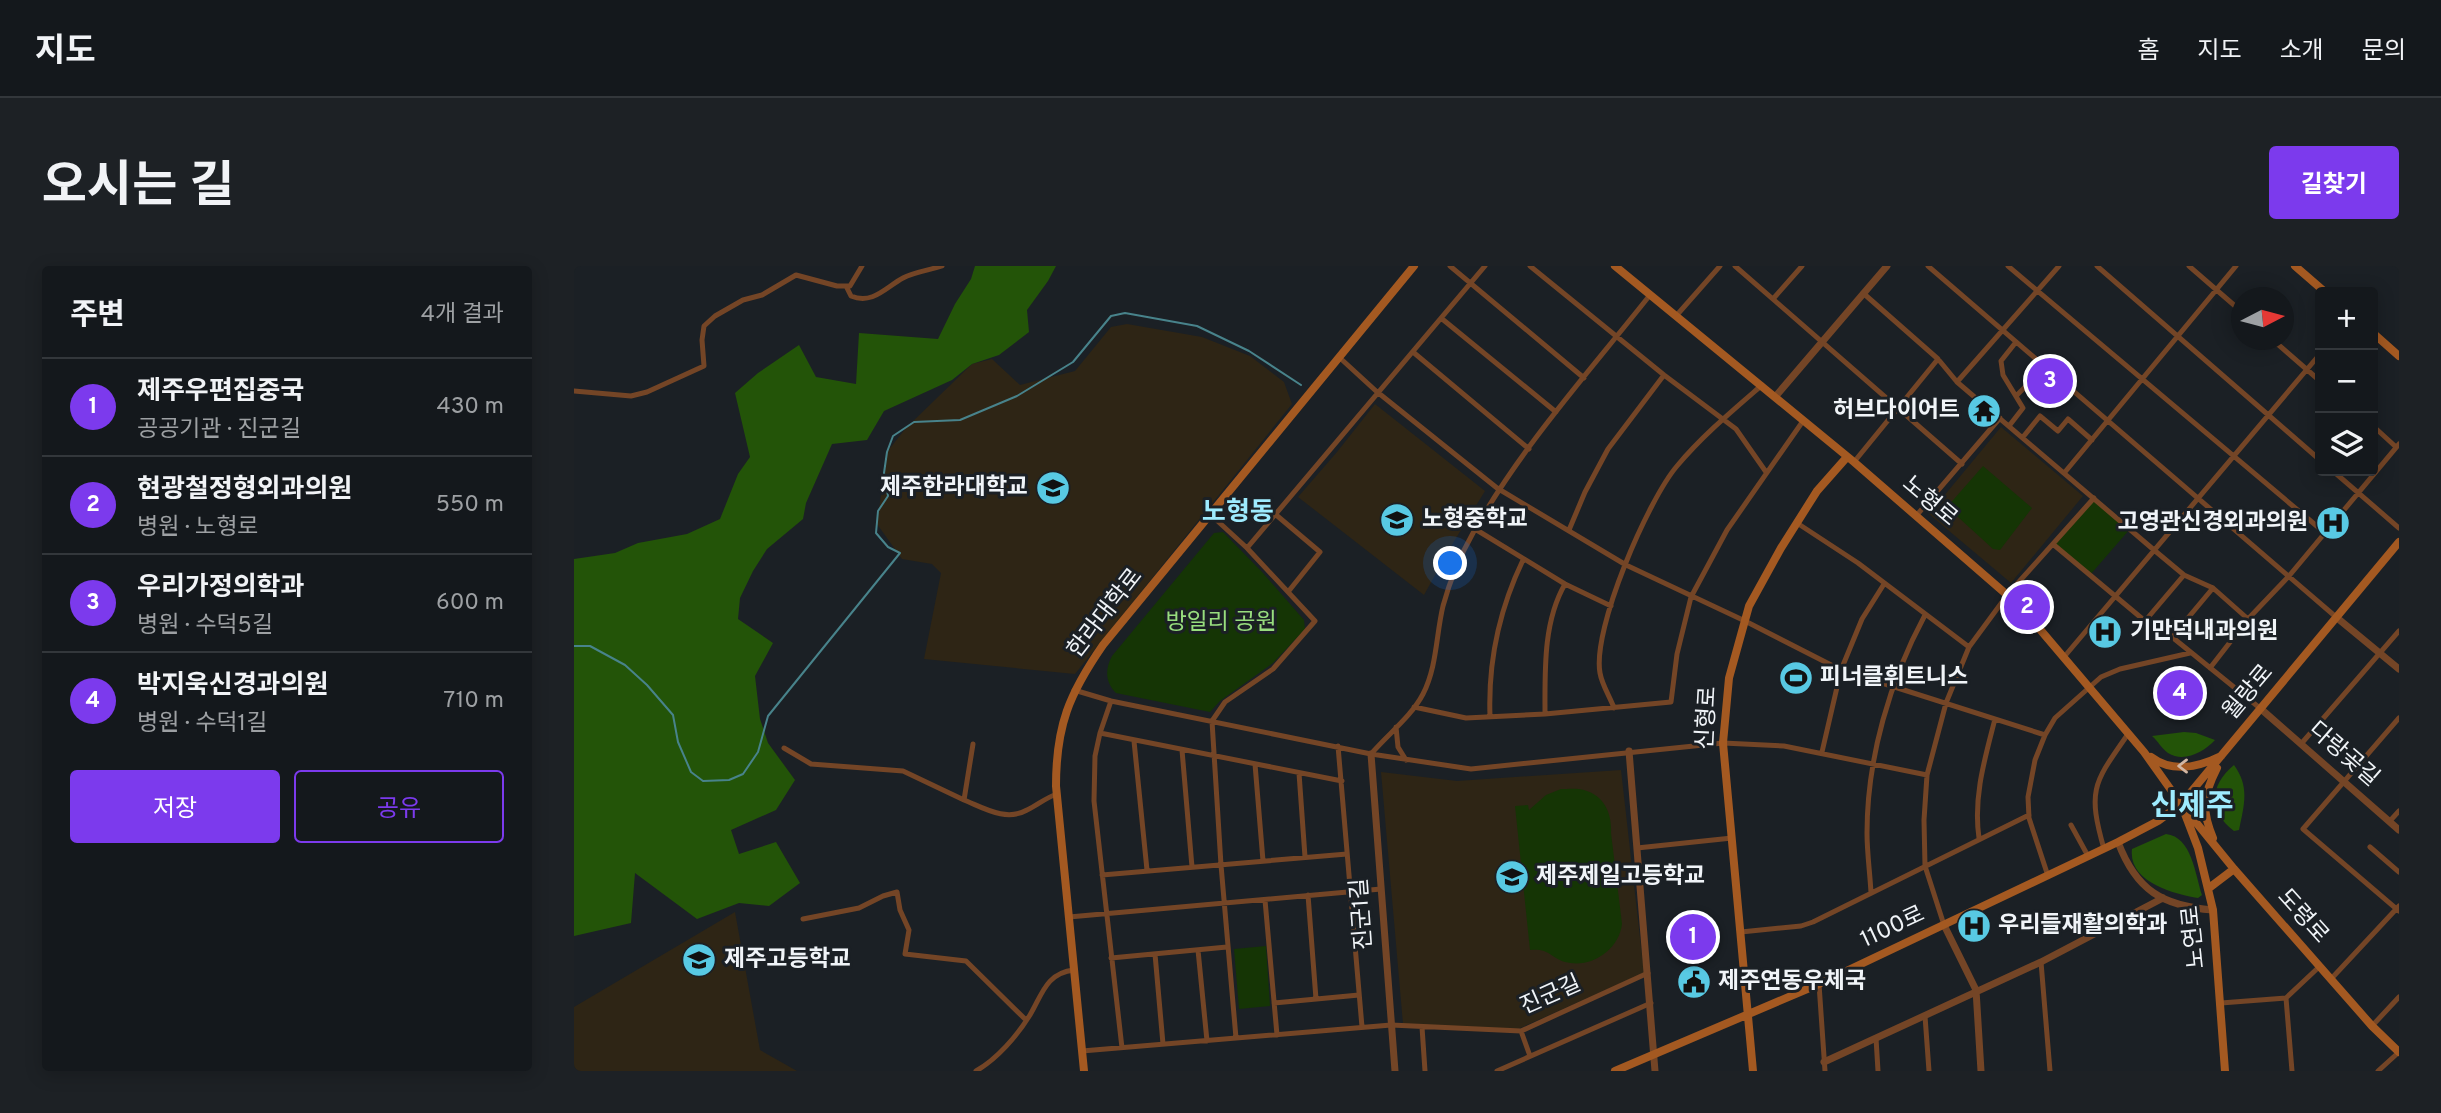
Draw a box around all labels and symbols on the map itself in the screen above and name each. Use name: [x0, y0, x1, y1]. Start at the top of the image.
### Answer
north arrow: [2231, 287, 2294, 350]
pin: 3: [2027, 355, 2073, 407]
temple icon: 허브다이어트: [1965, 392, 2003, 430]
place label: 허브다이어트: [1833, 397, 1960, 426]
school or university icon: 제주한라대학교: [1034, 469, 1072, 507]
street label: 노형로: [1895, 470, 1963, 534]
place label: 제주한라대학교: [880, 474, 1028, 503]
district label: 노형동: [1202, 497, 1274, 530]
school or university icon: 노형중학교: [1378, 501, 1416, 539]
hospital icon: 고영관신경외과의원: [2314, 504, 2352, 542]
place label: 노형중학교: [1422, 506, 1528, 535]
place label: 고영관신경외과의원: [2118, 509, 2308, 538]
your location: [1433, 546, 1467, 580]
street label: 한라대학로: [1062, 563, 1150, 665]
pin: 2: [2004, 581, 2050, 633]
park label: 방일리 공원: [1165, 609, 1277, 638]
hospital icon: 기만덕내과의원: [2086, 613, 2124, 651]
place label: 기만덕내과의원: [2130, 618, 2278, 647]
sports icon: 피너클휘트니스: [1777, 659, 1815, 697]
street label: 월랑로: [2217, 659, 2281, 727]
place label: 피너클휘트니스: [1820, 664, 1968, 693]
pin: 4: [2157, 667, 2203, 719]
street label: 신형로: [1692, 686, 1724, 750]
street label: 다랑곶길: [2302, 716, 2384, 794]
one-way arrow: [2177, 758, 2188, 774]
district label: 신제주: [2151, 789, 2233, 826]
school or university icon: 제주제일고등학교: [1493, 858, 1531, 896]
place label: 제주제일고등학교: [1536, 863, 1705, 892]
street label: 진군1길: [1346, 877, 1380, 951]
street label: 도령로: [2270, 884, 2334, 950]
street label: 1100로: [1856, 901, 1930, 955]
street label: 노연로: [2177, 904, 2213, 970]
hospital icon: 우리들재활의학과: [1955, 907, 1993, 945]
pin: 1: [1670, 911, 1716, 963]
place label: 우리들재활의학과: [1998, 912, 2167, 941]
school or university icon: 제주고등학교: [680, 941, 718, 979]
place label: 제주고등학교: [724, 946, 851, 975]
public building icon: 제주연동우체국: [1675, 963, 1713, 1001]
place label: 제주연동우체국: [1718, 968, 1866, 997]
street label: 진군길: [1516, 970, 1586, 1022]

